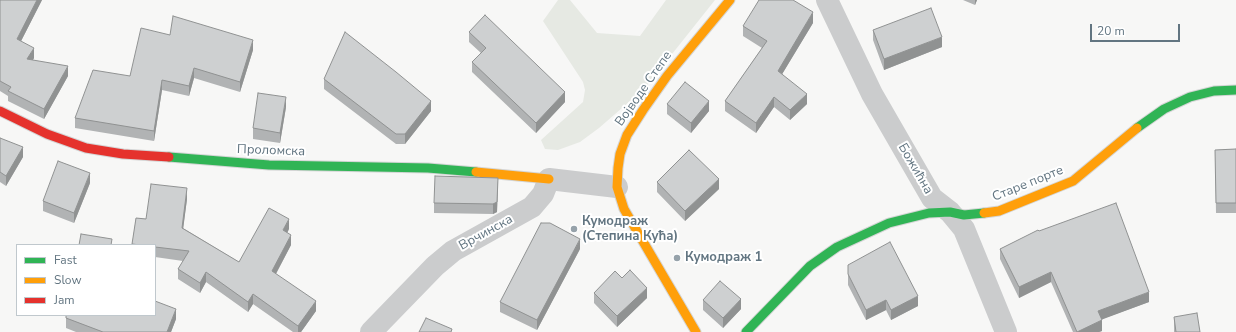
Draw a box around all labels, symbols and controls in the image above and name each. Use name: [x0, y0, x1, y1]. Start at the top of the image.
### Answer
scale bar: [1092, 16, 1182, 42]
text: 20 m: [1097, 23, 1125, 39]
street label: Војводе Степе: [612, 48, 676, 130]
street label: Божићна: [894, 141, 936, 197]
street label: Проломска: [237, 142, 305, 160]
street label: Старе порте: [990, 163, 1066, 205]
street label: Врчинска: [456, 212, 516, 254]
place label: Кумодраж (Степина Кућа): [582, 214, 678, 245]
marker: Кумодраж (Степина Кућа): [569, 224, 579, 234]
legend: [16, 244, 156, 316]
place label: Кумодраж 1: [685, 250, 762, 266]
text: Fast: [54, 252, 77, 268]
marker: Кумодраж 1: [672, 253, 682, 263]
text: Slow: [54, 272, 82, 288]
text: Jam: [54, 292, 75, 308]

